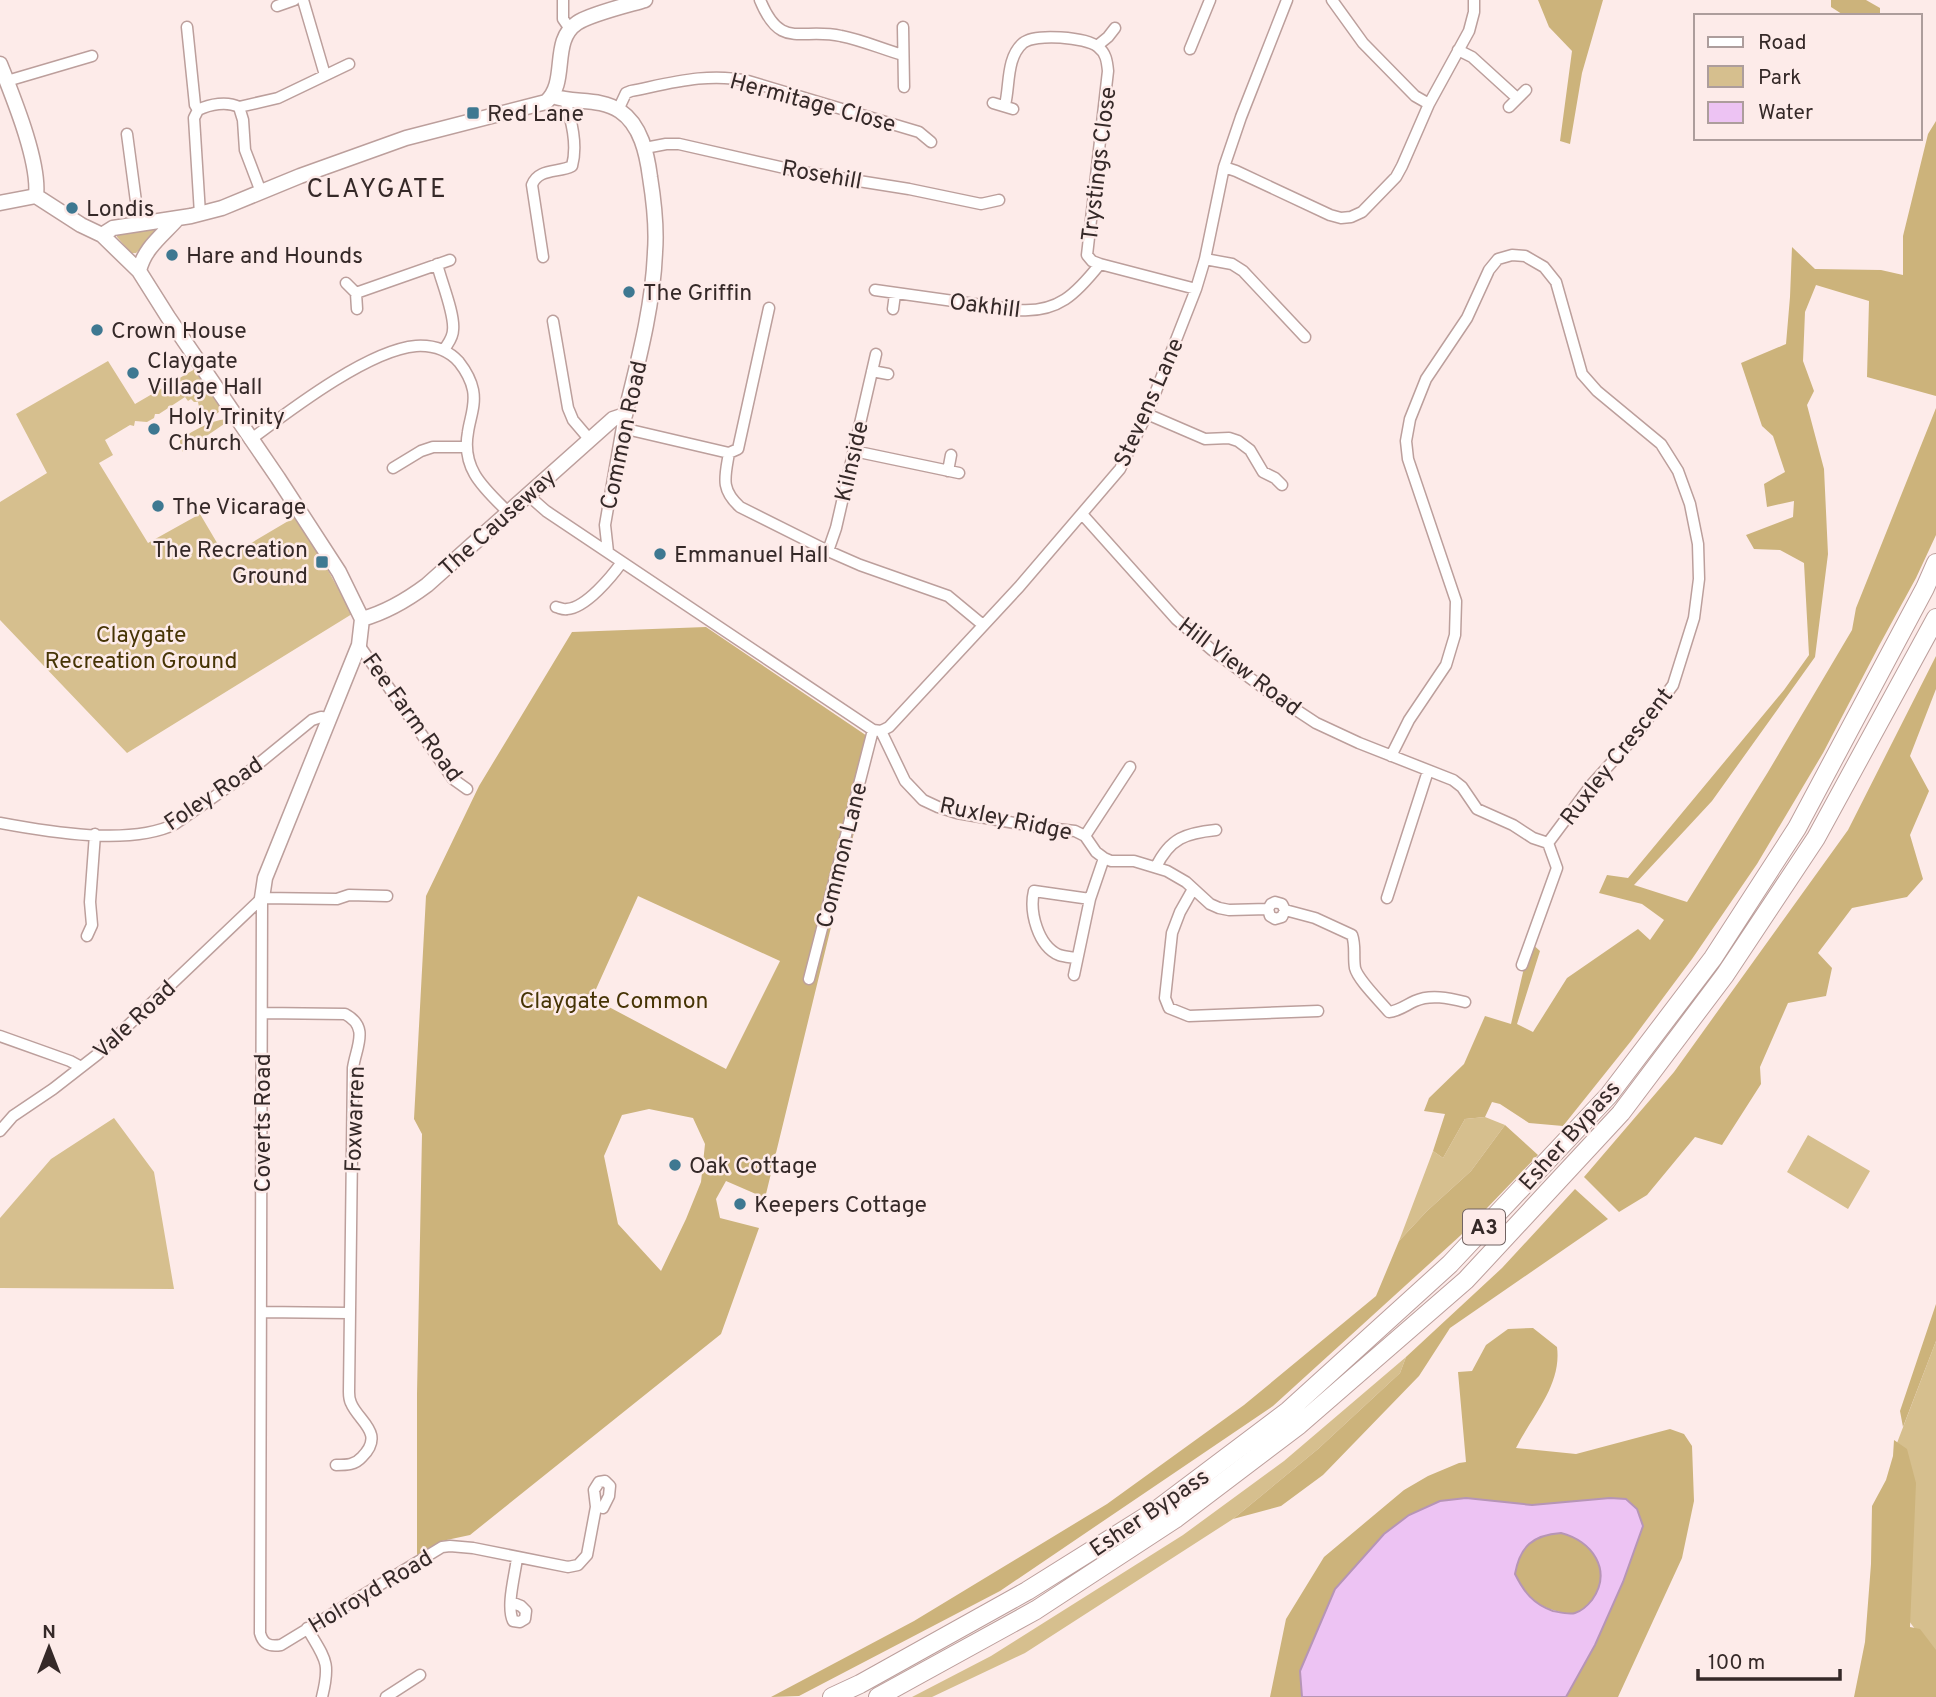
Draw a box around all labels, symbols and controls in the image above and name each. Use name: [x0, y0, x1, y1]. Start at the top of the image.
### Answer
legend: [1694, 14, 1922, 140]
text: Road: [1758, 30, 1807, 57]
text: Park: [1758, 65, 1801, 92]
street label: Hermitage Close: [726, 68, 899, 141]
street label: Trystings Close: [1077, 85, 1124, 243]
text: Water: [1758, 100, 1813, 127]
place label: Red Lane: [487, 101, 584, 130]
marker: Red Lane: [465, 105, 481, 121]
street label: Rosehill: [779, 155, 864, 198]
district label: CLAYGATE: [307, 174, 447, 207]
place label: Londis: [86, 196, 154, 225]
marker: Londis: [64, 200, 80, 216]
place label: Hare and Hounds: [186, 243, 363, 272]
marker: Hare and Hounds: [164, 247, 180, 263]
place label: The Griffin: [643, 280, 752, 309]
marker: The Griffin: [621, 284, 637, 300]
street label: Oakhill: [947, 289, 1022, 326]
place label: Crown House: [111, 318, 247, 347]
marker: Crown House: [89, 322, 105, 338]
street label: Stevens Lane: [1109, 334, 1192, 472]
place label: Claygate Village Hall: [147, 348, 263, 403]
street label: Common Road: [595, 358, 655, 513]
marker: Claygate Village Hall: [125, 365, 141, 381]
place label: Holy Trinity Church: [168, 404, 285, 459]
street label: Kilnside: [830, 418, 877, 505]
marker: Holy Trinity Church: [146, 421, 162, 437]
street label: The Causeway: [434, 464, 563, 584]
place label: The Vicarage: [172, 494, 306, 523]
marker: The Vicarage: [150, 498, 166, 514]
place label: The Recreation Ground: [152, 537, 308, 592]
place label: Emmanuel Hall: [674, 542, 829, 571]
marker: Emmanuel Hall: [652, 546, 668, 562]
marker: The Recreation Ground: [314, 554, 330, 570]
street label: Hill View Road: [1171, 612, 1306, 724]
park label: Claygate Recreation Ground: [45, 622, 237, 677]
street label: Fee Farm Road: [355, 648, 467, 789]
street label: Ruxley Crescent: [1555, 683, 1681, 832]
street label: Foley Road: [160, 752, 269, 839]
street label: Common Lane: [811, 780, 876, 932]
street label: Ruxley Ridge: [937, 792, 1074, 849]
street label: Vale Road: [88, 975, 183, 1066]
park label: Claygate Common: [519, 988, 709, 1017]
street label: Coverts Road: [250, 1053, 279, 1193]
street label: Foxwarren: [340, 1065, 373, 1173]
street label: Esher Bypass: [1514, 1076, 1628, 1198]
place label: Oak Cottage: [689, 1153, 817, 1182]
marker: Oak Cottage: [667, 1157, 683, 1173]
place label: Keepers Cottage: [754, 1192, 927, 1221]
marker: Keepers Cottage: [732, 1196, 748, 1212]
road number: A3: [1463, 1210, 1505, 1244]
street label: Esher Bypass: [1085, 1463, 1216, 1565]
street label: Holroyd Road: [304, 1545, 439, 1642]
north arrow: [14, 1613, 84, 1683]
text: N: [42, 1621, 56, 1645]
scale bar: [1698, 1638, 1840, 1682]
text: 100 m: [1708, 1650, 1765, 1677]

